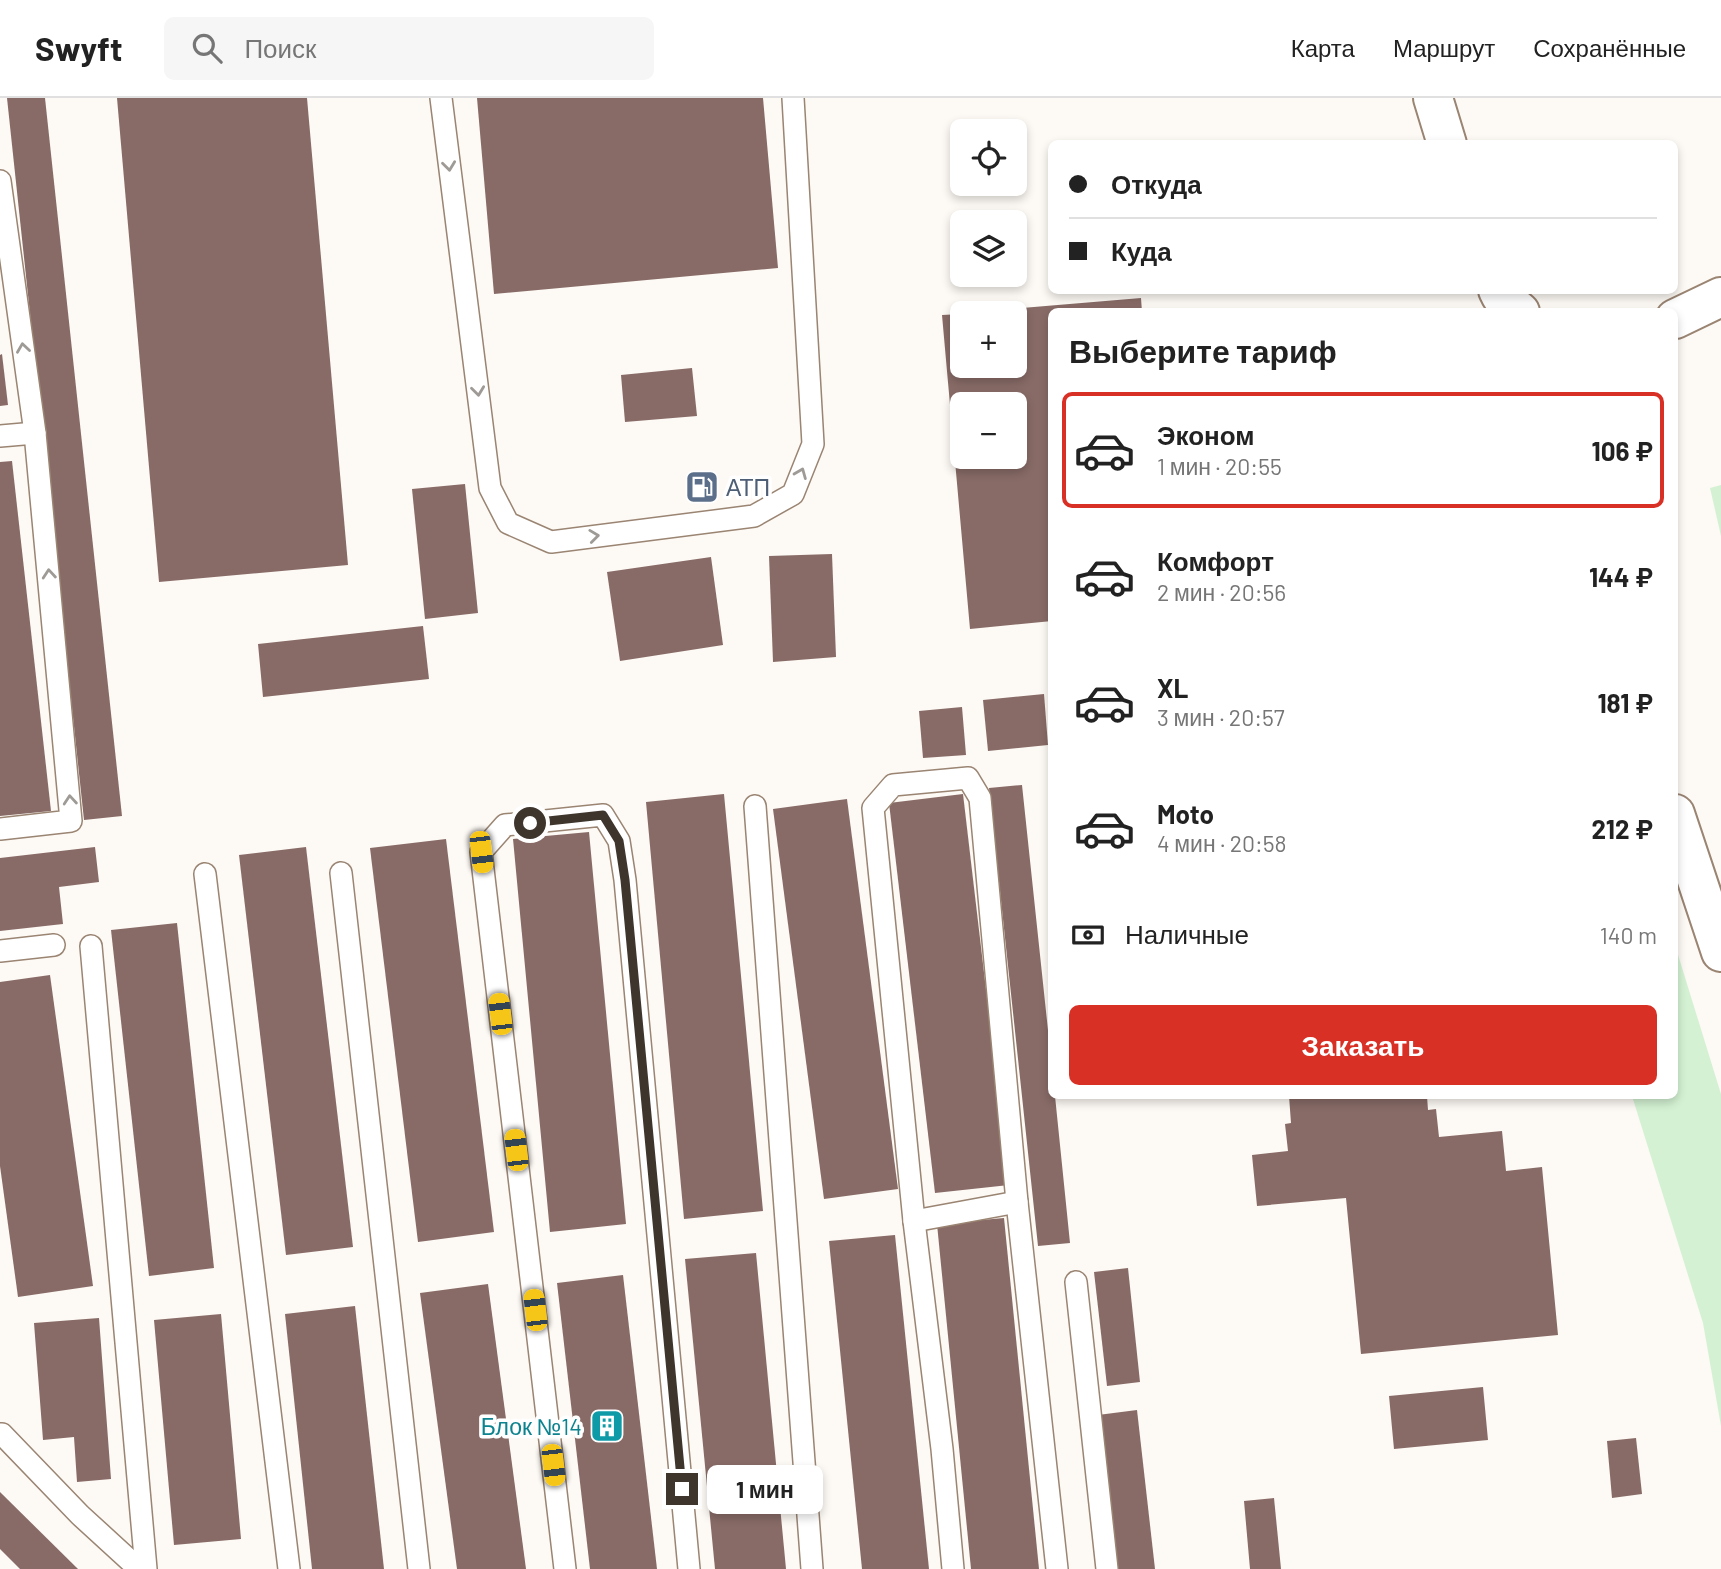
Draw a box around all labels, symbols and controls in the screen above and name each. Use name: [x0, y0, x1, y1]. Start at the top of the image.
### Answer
search box: [164, 17, 654, 80]
text: Swyft: [35, 28, 122, 68]
icon: search: [188, 29, 226, 67]
text: Поиск: [244, 32, 316, 63]
text: Карта: [1291, 33, 1355, 62]
text: Маршрут: [1393, 33, 1495, 62]
text: Сохранённые: [1533, 33, 1686, 62]
map controls: [950, 119, 1027, 469]
button: locate: [950, 119, 1027, 196]
one-way arrow: [442, 160, 457, 172]
text: Откуда: [1111, 168, 1202, 199]
button: layers: [950, 210, 1027, 287]
text: Куда: [1111, 235, 1172, 266]
button: +: [950, 301, 1027, 378]
text: Выберите тариф: [1069, 331, 1337, 369]
one-way arrow: [16, 342, 31, 354]
one-way arrow: [470, 386, 485, 397]
button: −: [950, 392, 1027, 469]
icon: car: [1073, 419, 1136, 482]
text: Эконом: [1157, 419, 1255, 450]
text: 106 ₽: [1592, 435, 1653, 466]
text: 1 мин · 20:55: [1157, 452, 1282, 480]
fuel station icon: АТП: [683, 468, 721, 506]
one-way arrow: [793, 468, 807, 481]
place label: АТП: [726, 473, 770, 501]
one-way arrow: [589, 529, 600, 544]
icon: car: [1073, 545, 1136, 608]
text: Комфорт: [1157, 545, 1274, 576]
text: 144 ₽: [1589, 561, 1653, 592]
one-way arrow: [41, 568, 56, 580]
text: 2 мин · 20:56: [1157, 578, 1286, 606]
icon: car: [1073, 671, 1136, 734]
text: XL: [1157, 672, 1188, 703]
text: 181 ₽: [1597, 687, 1653, 718]
text: 3 мин · 20:57: [1157, 703, 1285, 731]
one-way arrow: [62, 795, 77, 806]
icon: car: [1073, 797, 1136, 860]
text: Moto: [1157, 798, 1214, 829]
route start: [514, 807, 546, 839]
text: 212 ₽: [1591, 813, 1653, 844]
text: 4 мин · 20:58: [1157, 829, 1287, 857]
car: [469, 830, 494, 874]
icon: cash: [1069, 916, 1107, 954]
text: Наличные: [1125, 918, 1249, 949]
text: 140 m: [1600, 921, 1657, 949]
car: [488, 992, 513, 1036]
button: Заказать: [1069, 1005, 1657, 1085]
car: [504, 1128, 529, 1172]
car: [523, 1288, 548, 1332]
building icon: Блок №14: [588, 1407, 626, 1445]
place label: Блок №14: [481, 1412, 582, 1440]
car: [541, 1443, 566, 1487]
callout: 1 мин: [706, 1464, 822, 1514]
route end: [666, 1473, 698, 1505]
text: 1 мин: [736, 1475, 794, 1503]

